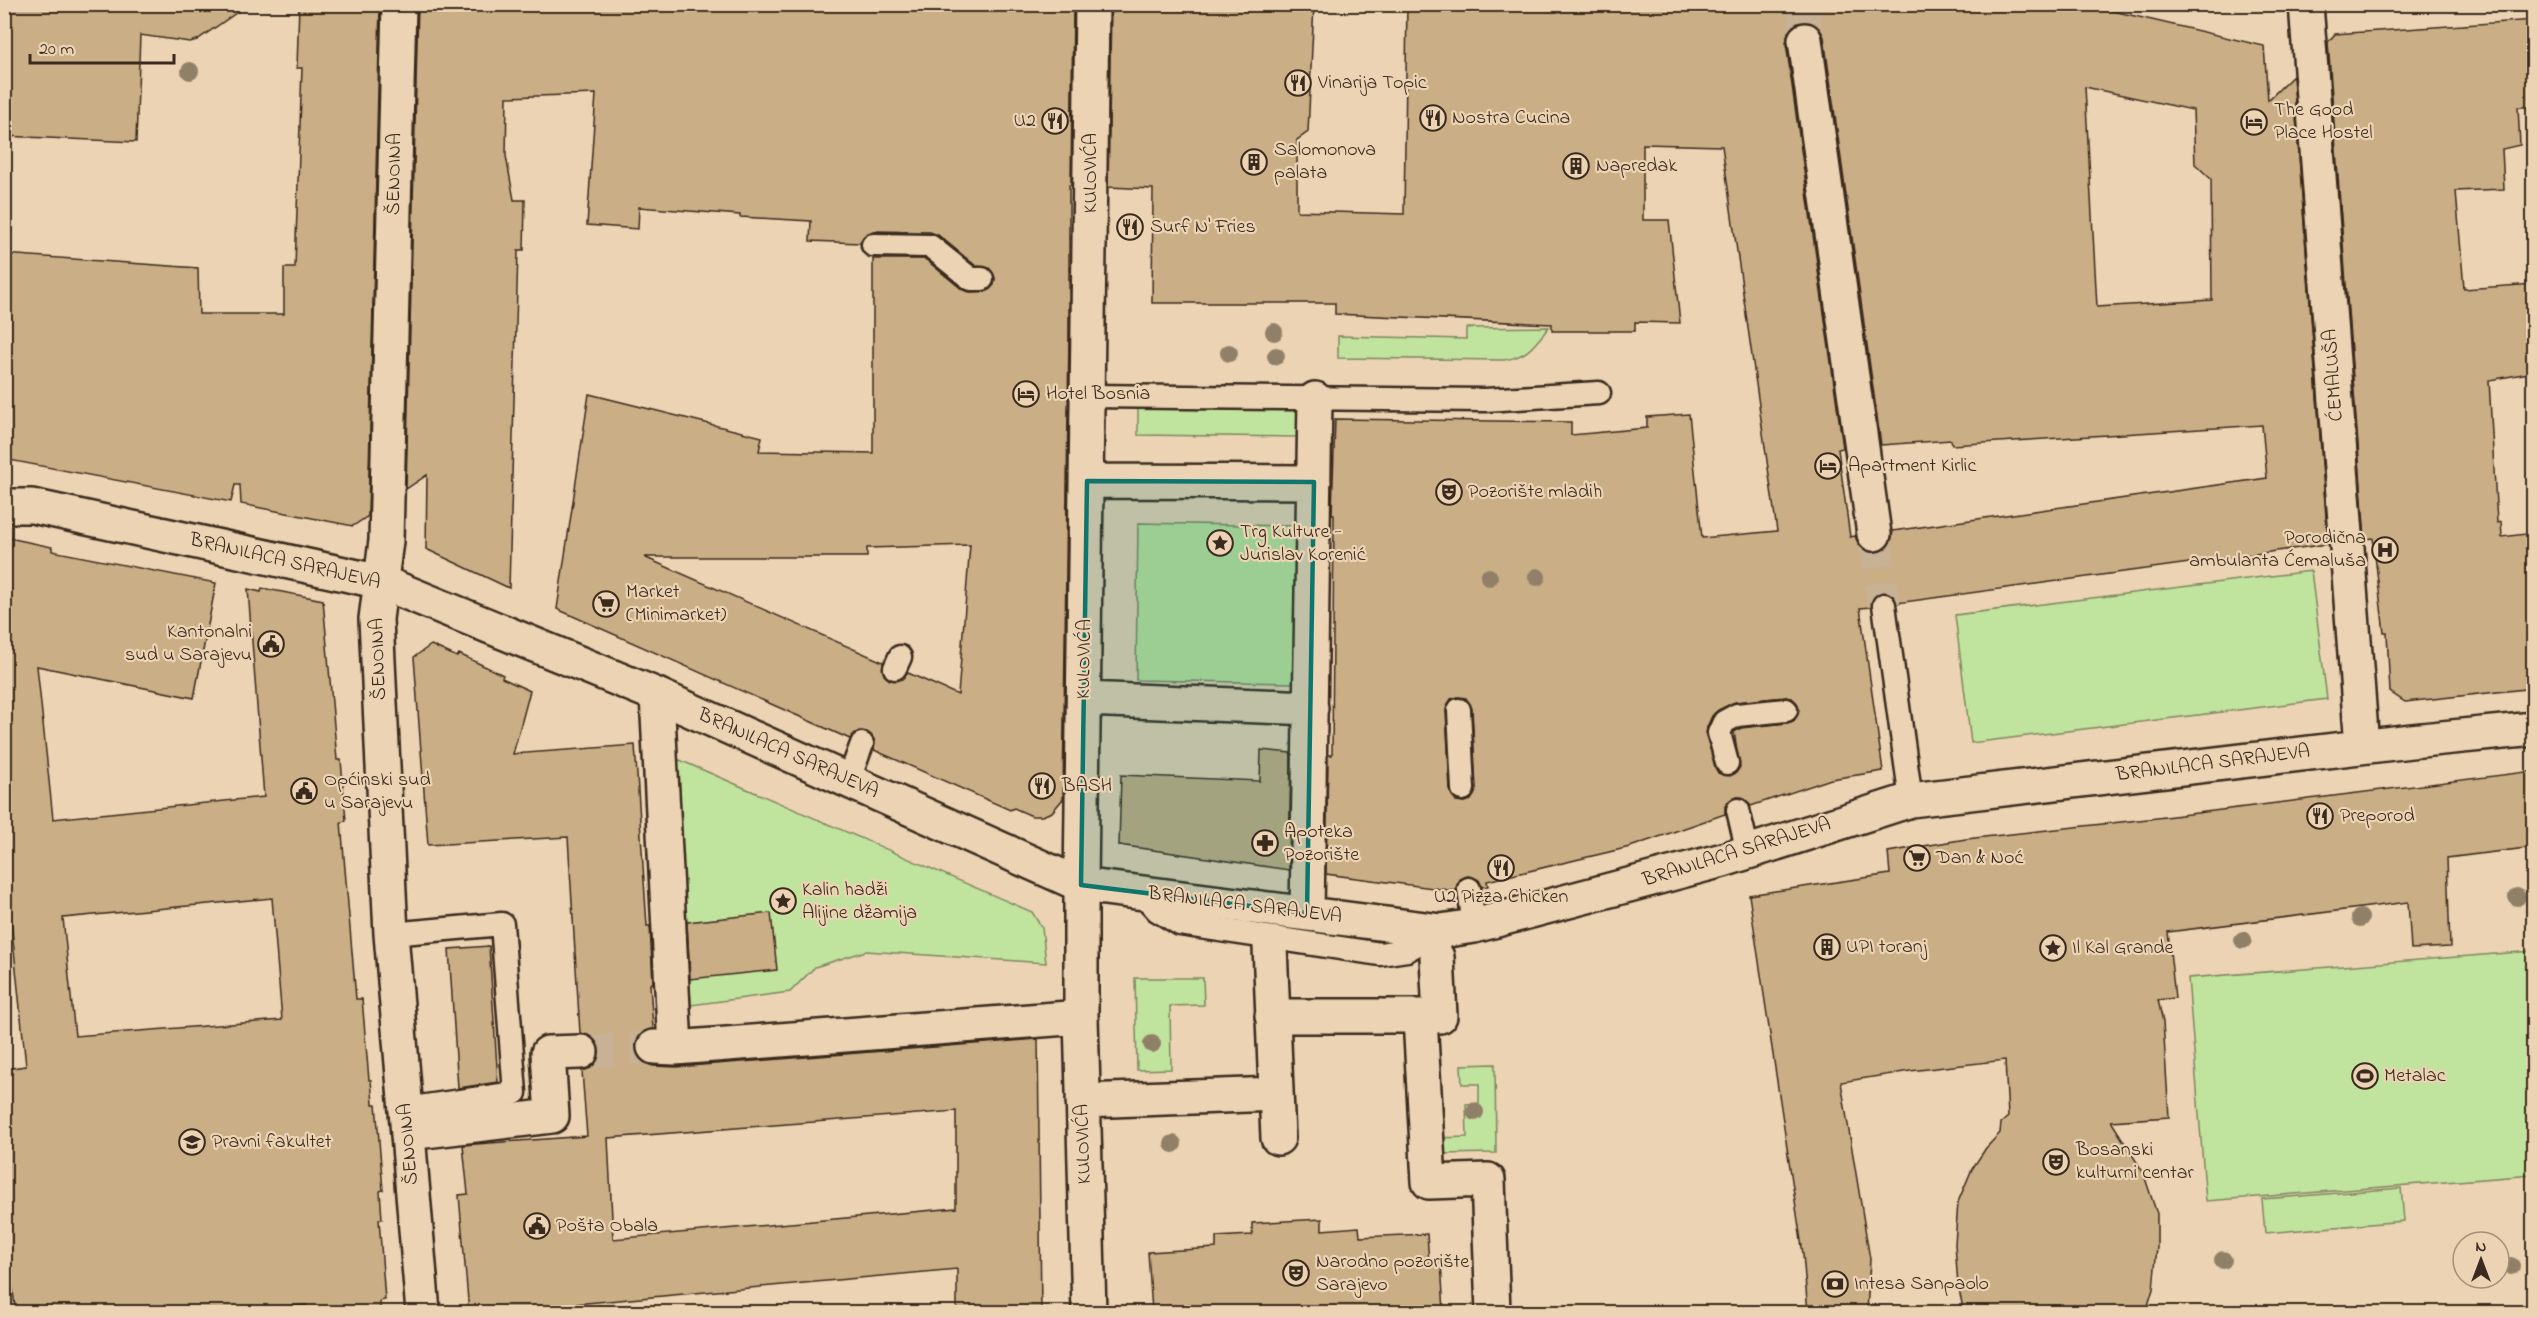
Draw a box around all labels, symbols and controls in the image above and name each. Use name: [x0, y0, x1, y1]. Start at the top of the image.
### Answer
scale bar: [30, 27, 174, 65]
text: 20 m: [39, 37, 74, 63]
restaurant icon: Vinarija Topic: [1283, 68, 1313, 98]
place label: Vinarija Topic: [1317, 69, 1427, 98]
place label: The Good Place Hostel: [2274, 96, 2373, 148]
restaurant icon: Nostra Cucina: [1418, 103, 1448, 133]
place label: Nostra Cucina: [1452, 104, 1570, 133]
restaurant icon: U2: [1040, 106, 1070, 136]
place label: U2: [1013, 107, 1036, 136]
hotel icon: The Good Place Hostel: [2239, 107, 2269, 137]
street label: ŠENOINA: [380, 133, 410, 215]
street label: KULOVIĆA: [1077, 133, 1106, 213]
place label: Salomonova palata: [1274, 136, 1376, 188]
building icon: Salomonova palata: [1239, 147, 1269, 177]
building icon: Napredak: [1561, 151, 1591, 181]
place label: Napredak: [1596, 152, 1677, 181]
restaurant icon: Surf N' Fries: [1115, 212, 1145, 242]
place label: Surf N' Fries: [1150, 213, 1256, 242]
street label: ĆEMALUŠA: [2316, 328, 2352, 422]
hotel icon: Hotel Bosnia: [1011, 379, 1041, 409]
place label: Hotel Bosnia: [1046, 380, 1150, 409]
hotel icon: Apartment Kirlic: [1813, 451, 1843, 481]
place label: Apartment Kirlic: [1848, 452, 1976, 481]
theatre icon: Pozorište mladih: [1434, 477, 1464, 507]
place label: Pozorište mladih: [1468, 478, 1602, 507]
place label: Trg Kulture - Jurislav Korenić: [1240, 518, 1366, 570]
place label: Porodična ambulanta Ćemaluša: [2189, 524, 2366, 576]
street label: BRANILACA SARAJEVA: [186, 526, 383, 598]
place icon: Trg Kulture - Jurislav Korenić: [1205, 528, 1235, 558]
hospital icon: Porodična ambulanta Ćemaluša: [2370, 535, 2400, 565]
place label: Market (Minimarket): [626, 578, 727, 630]
supermarket icon: Market (Minimarket): [591, 589, 621, 619]
street label: ŠENOINA: [363, 617, 395, 701]
place label: Kantonalni sud u Sarajevu: [125, 618, 252, 670]
street label: KULOVIĆA: [1070, 619, 1100, 699]
public building icon: Kantonalni sud u Sarajevu: [256, 629, 286, 659]
street label: BRANILACA SARAJEVA: [692, 701, 883, 807]
street label: BRANILACA SARAJEVA: [2113, 738, 2312, 790]
place label: Općinski sud u Sarajevu: [324, 766, 431, 818]
restaurant icon: BASH: [1027, 771, 1057, 801]
place label: BASH: [1061, 772, 1112, 801]
public building icon: Općinski sud u Sarajevu: [289, 776, 319, 806]
restaurant icon: Preporod: [2305, 801, 2335, 831]
place label: Preporod: [2340, 802, 2415, 831]
street label: BRANILACA SARAJEVA: [1638, 811, 1835, 896]
place label: Apoteka Pozorište: [1284, 818, 1359, 870]
pharmacy icon: Apoteka Pozorište: [1250, 828, 1280, 858]
supermarket icon: Dan & Noć: [1902, 843, 1932, 873]
place label: Dan & Noć: [1935, 844, 2023, 873]
restaurant icon: U2 Pizza Chicken: [1486, 853, 1516, 883]
place label: Kalin hadži Alijine džamija: [802, 876, 917, 928]
street label: BRANILACA SARAJEVA: [1145, 880, 1344, 932]
place label: U2 Pizza Chicken: [1434, 883, 1568, 912]
place icon: Kalin hadži Alijine džamija: [768, 886, 798, 916]
building icon: UPI toranj: [1812, 932, 1842, 962]
place label: UPI toranj: [1846, 933, 1928, 962]
place icon: Il Kal Grande: [2038, 933, 2068, 963]
place label: Il Kal Grande: [2072, 934, 2174, 963]
sports icon: Metalac: [2350, 1061, 2380, 1091]
place label: Metalac: [2384, 1062, 2446, 1091]
street label: ŠENOINA: [391, 1102, 427, 1186]
street label: KULOVIĆA: [1068, 1103, 1100, 1185]
school or university icon: Pravni fakultet: [177, 1127, 207, 1157]
place label: Pravni fakultet: [212, 1128, 332, 1157]
place label: Bosanski kulturni centar: [2075, 1136, 2194, 1188]
theatre icon: Bosanski kulturni centar: [2041, 1147, 2071, 1177]
public building icon: Pošta Obala: [522, 1211, 552, 1241]
place label: Pošta Obala: [556, 1212, 658, 1241]
north arrow: [2451, 1230, 2511, 1290]
text: N: [2476, 1235, 2487, 1259]
place label: Narodno pozorište Sarajevo: [1316, 1248, 1469, 1300]
theatre icon: Narodno pozorište Sarajevo: [1281, 1258, 1311, 1288]
bank icon: Intesa Sanpaolo: [1820, 1269, 1850, 1299]
place label: Intesa Sanpaolo: [1854, 1270, 1989, 1299]

